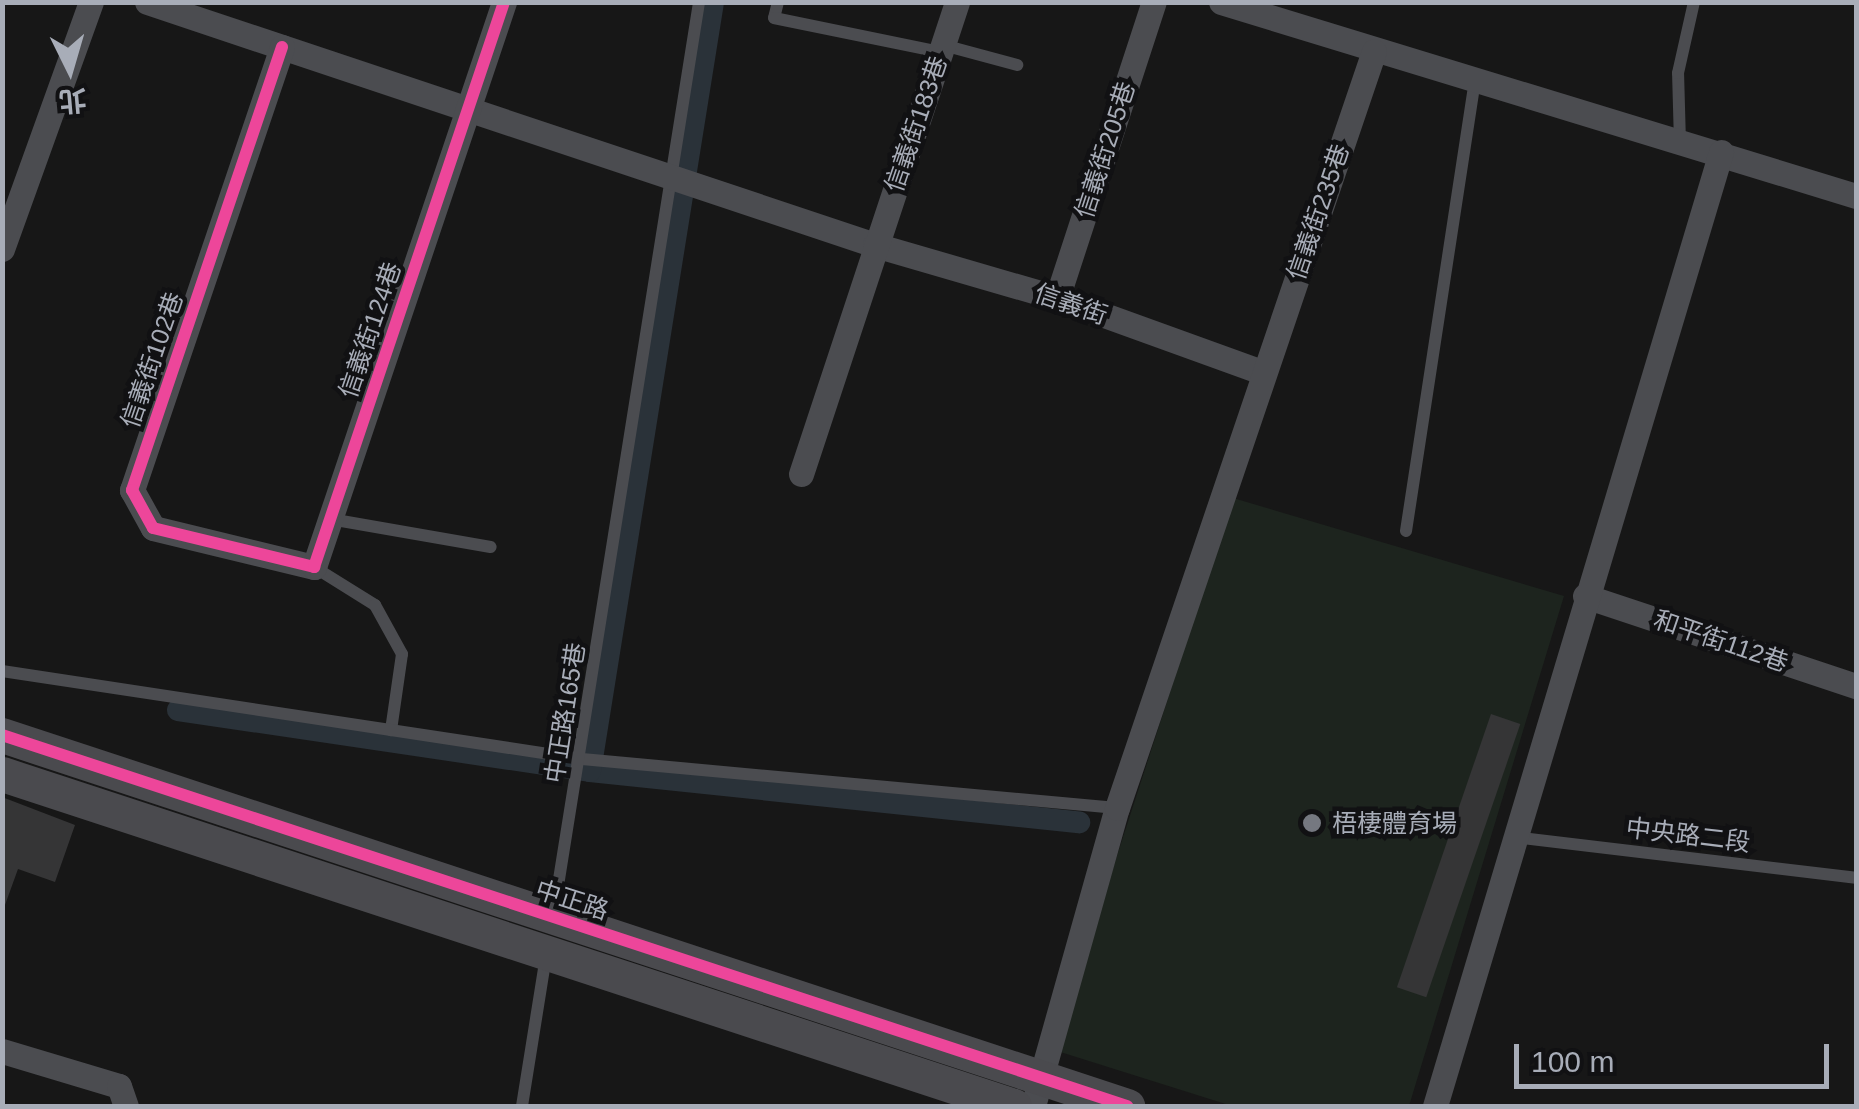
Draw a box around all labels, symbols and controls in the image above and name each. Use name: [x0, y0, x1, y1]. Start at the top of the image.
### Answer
north arrow: [20, 20, 120, 120]
street label: 信義街183巷: [879, 52, 953, 196]
street label: 信義街205巷: [1069, 78, 1141, 222]
text: 北: [57, 84, 88, 117]
street label: 信義街235巷: [1281, 140, 1355, 284]
street label: 信義街124巷: [333, 258, 407, 402]
street label: 信義街: [1031, 278, 1111, 330]
street label: 信義街102巷: [115, 288, 189, 432]
street label: 和平街112巷: [1650, 604, 1792, 678]
street label: 中正路165巷: [539, 641, 591, 785]
place label: 梧棲體育場: [1332, 808, 1457, 838]
marker: 梧棲體育場: [1301, 812, 1323, 834]
street label: 中央路二段: [1624, 812, 1752, 858]
street label: 中正路: [532, 874, 612, 926]
scale bar: [1519, 1024, 1834, 1086]
text: 100 m: [1531, 1045, 1614, 1078]

